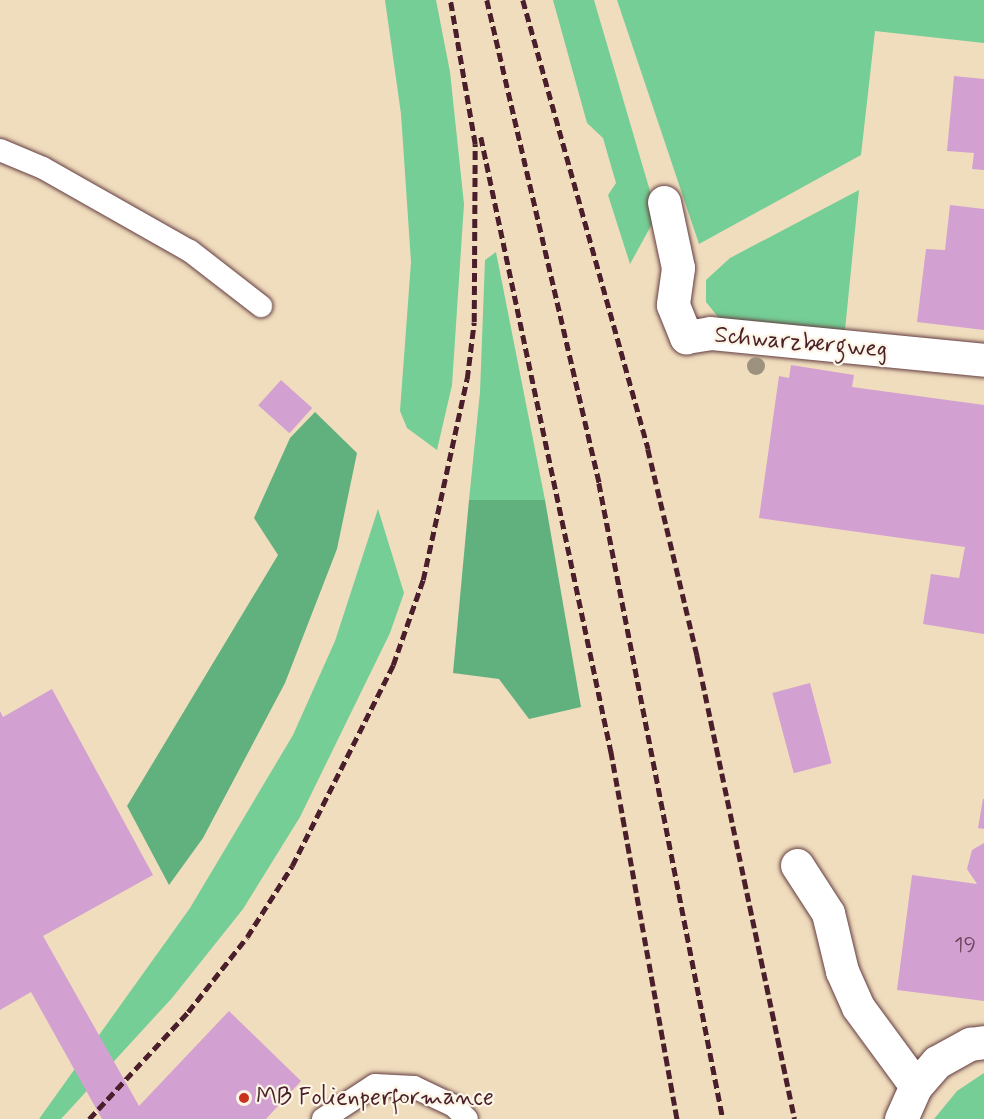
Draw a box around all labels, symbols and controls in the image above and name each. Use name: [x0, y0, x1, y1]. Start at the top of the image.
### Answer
street label: Schwarzbergweg: [713, 321, 889, 365]
house number: 19: [954, 932, 976, 958]
place label: MB Folienperformance: [256, 1084, 493, 1112]
marker: MB Folienperformance: [237, 1091, 251, 1105]

